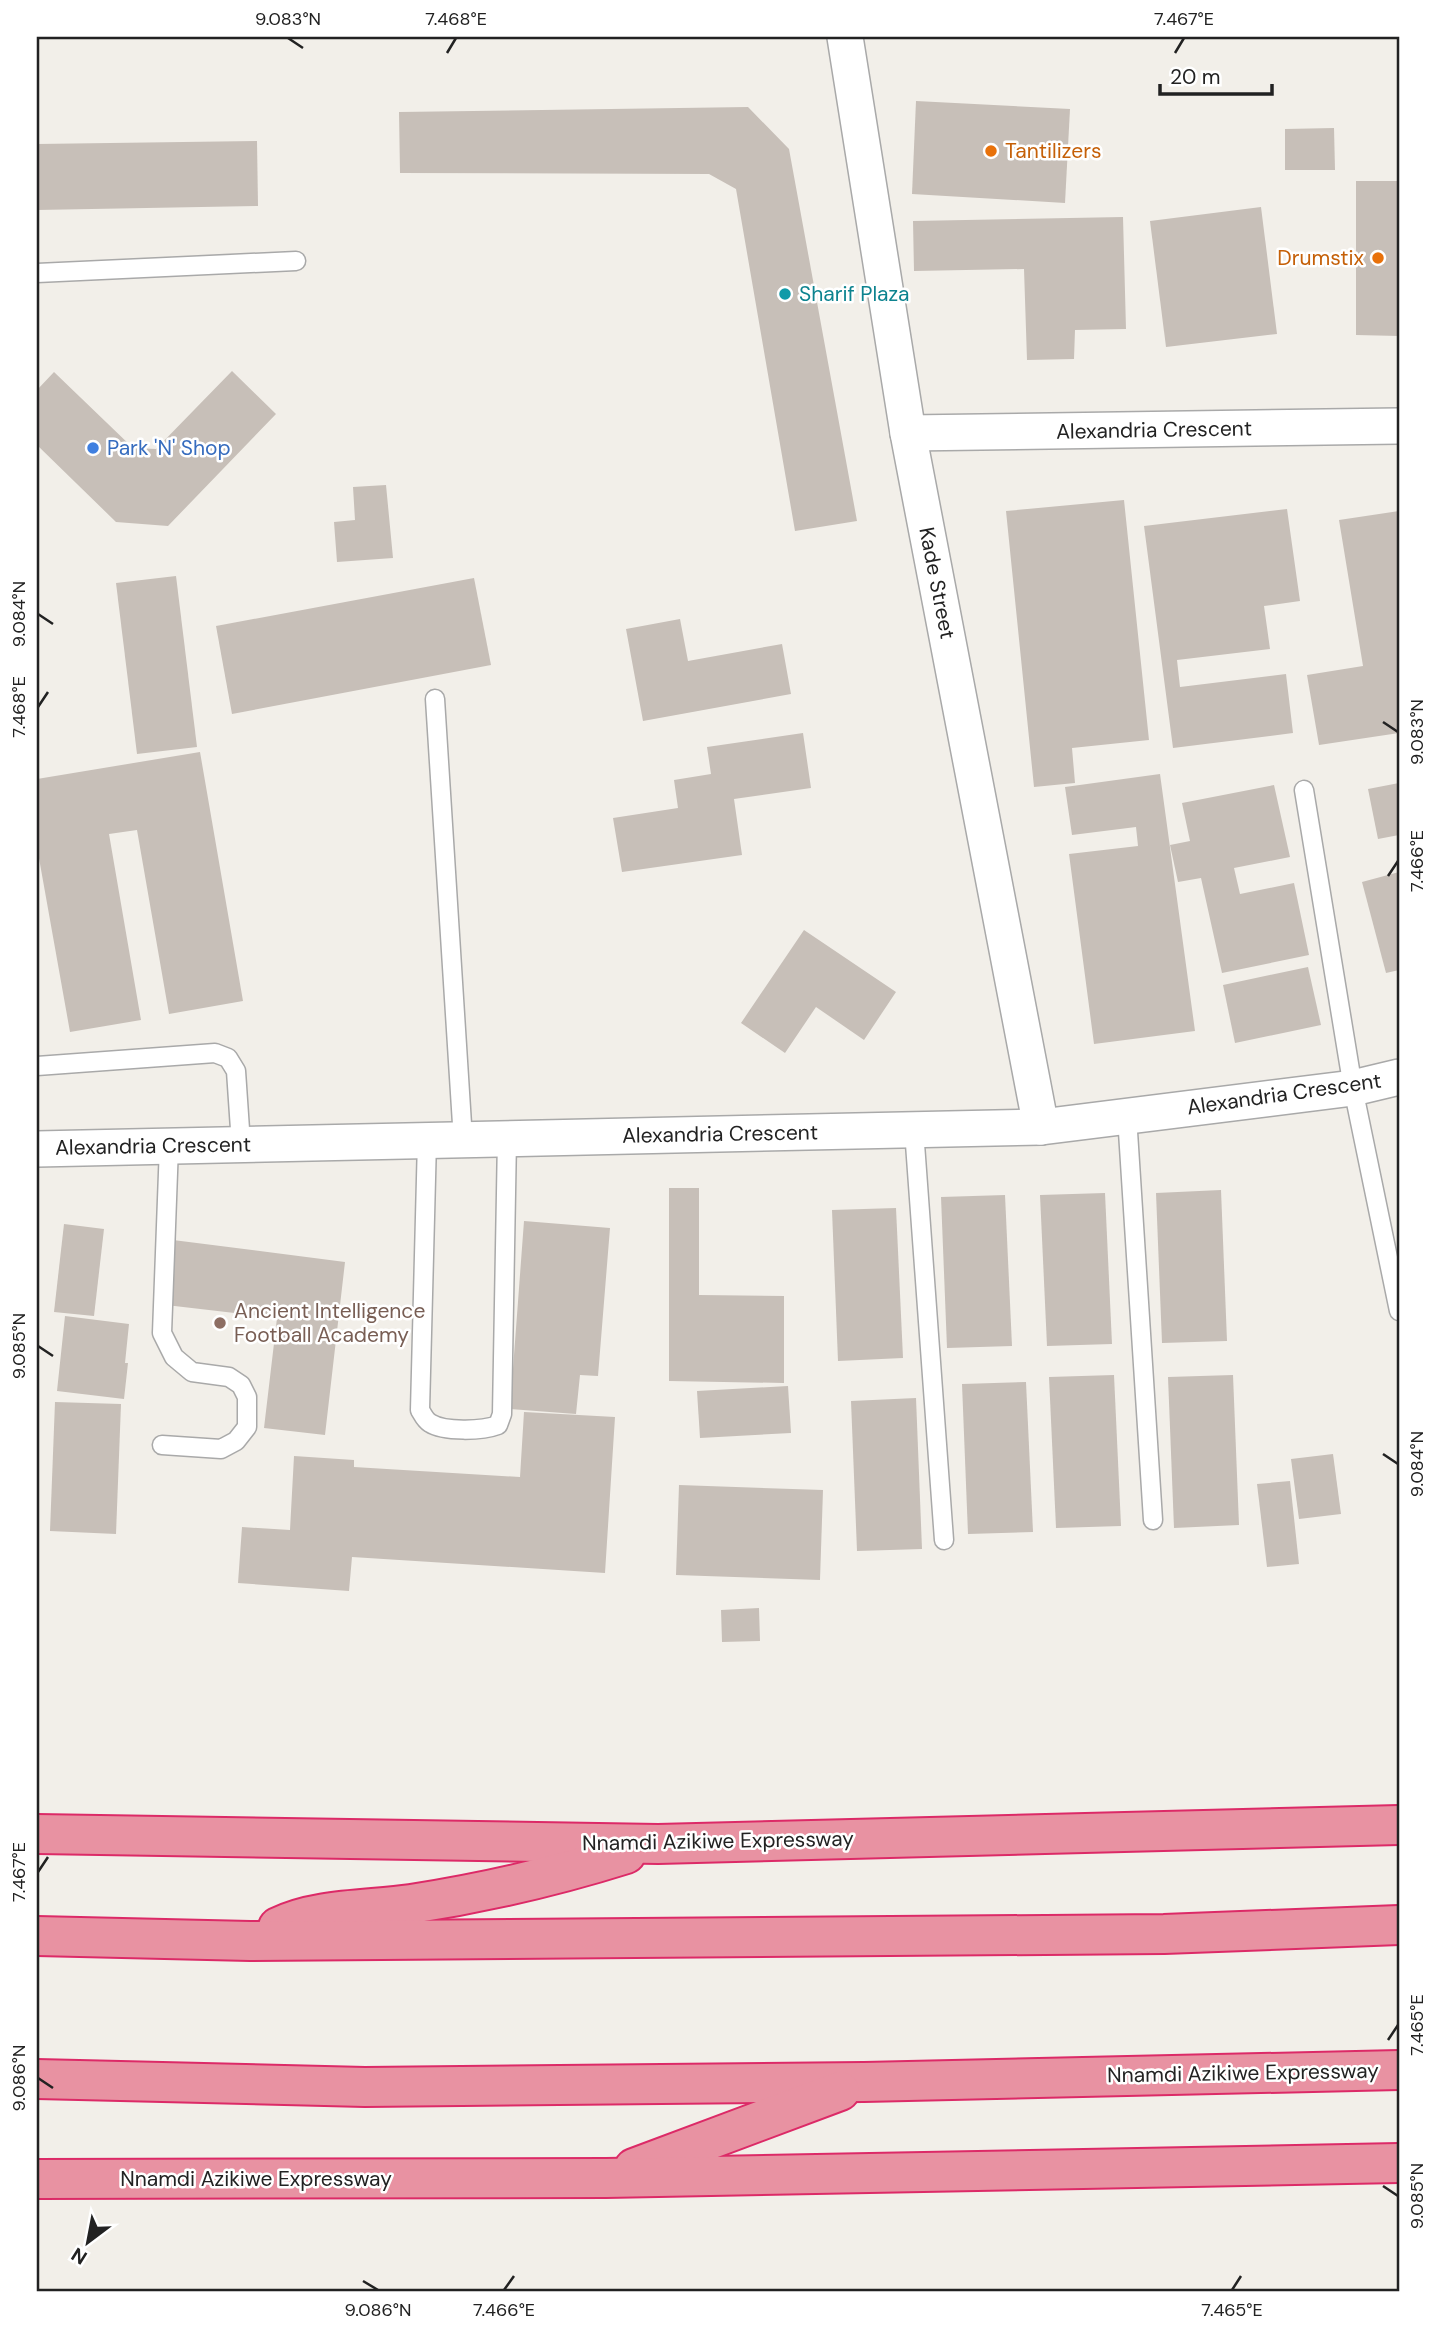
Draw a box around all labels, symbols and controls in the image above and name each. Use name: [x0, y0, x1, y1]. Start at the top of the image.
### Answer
text: 9.083°N: [255, 7, 321, 31]
text: 7.468°E: [425, 7, 487, 31]
text: 7.467°E: [1154, 7, 1214, 31]
scale bar: [1160, 52, 1272, 96]
text: 20 m: [1170, 63, 1221, 91]
place label: Tantilizers: [1005, 137, 1102, 165]
marker: Tantilizers: [983, 143, 999, 159]
place label: Drumstix: [1277, 244, 1364, 272]
marker: Drumstix: [1370, 250, 1386, 266]
place label: Sharif Plaza: [799, 280, 910, 308]
marker: Sharif Plaza: [777, 286, 793, 302]
street label: Alexandria Crescent: [1056, 414, 1252, 446]
place label: Park 'N' Shop: [107, 434, 231, 462]
marker: Park 'N' Shop: [85, 440, 101, 456]
street label: Kade Street: [912, 525, 962, 641]
text: 9.084°N: [7, 581, 31, 647]
text: 7.468°E: [7, 676, 31, 738]
text: 9.083°N: [1405, 699, 1429, 765]
text: 7.466°E: [1405, 830, 1429, 892]
street label: Alexandria Crescent: [1185, 1066, 1383, 1122]
street label: Alexandria Crescent: [622, 1118, 818, 1150]
street label: Alexandria Crescent: [55, 1130, 251, 1162]
place label: Ancient Intelligence Football Academy: [234, 1297, 425, 1349]
text: 9.085°N: [7, 1313, 31, 1379]
marker: Ancient Intelligence Football Academy: [212, 1315, 228, 1331]
text: 9.084°N: [1405, 1431, 1429, 1497]
street label: Nnamdi Azikiwe Expressway: [582, 1825, 854, 1857]
text: 7.467°E: [7, 1842, 31, 1902]
text: 7.465°E: [1405, 1994, 1429, 2056]
text: 9.086°N: [7, 2045, 31, 2111]
street label: Nnamdi Azikiwe Expressway: [1107, 2057, 1379, 2089]
text: 9.085°N: [1405, 2163, 1429, 2229]
street label: Nnamdi Azikiwe Expressway: [120, 2165, 392, 2193]
north arrow: [52, 2206, 122, 2276]
text: N: [67, 2242, 92, 2270]
text: 9.086°N: [345, 2298, 411, 2322]
text: 7.466°E: [473, 2298, 535, 2322]
text: 7.465°E: [1201, 2298, 1263, 2322]

